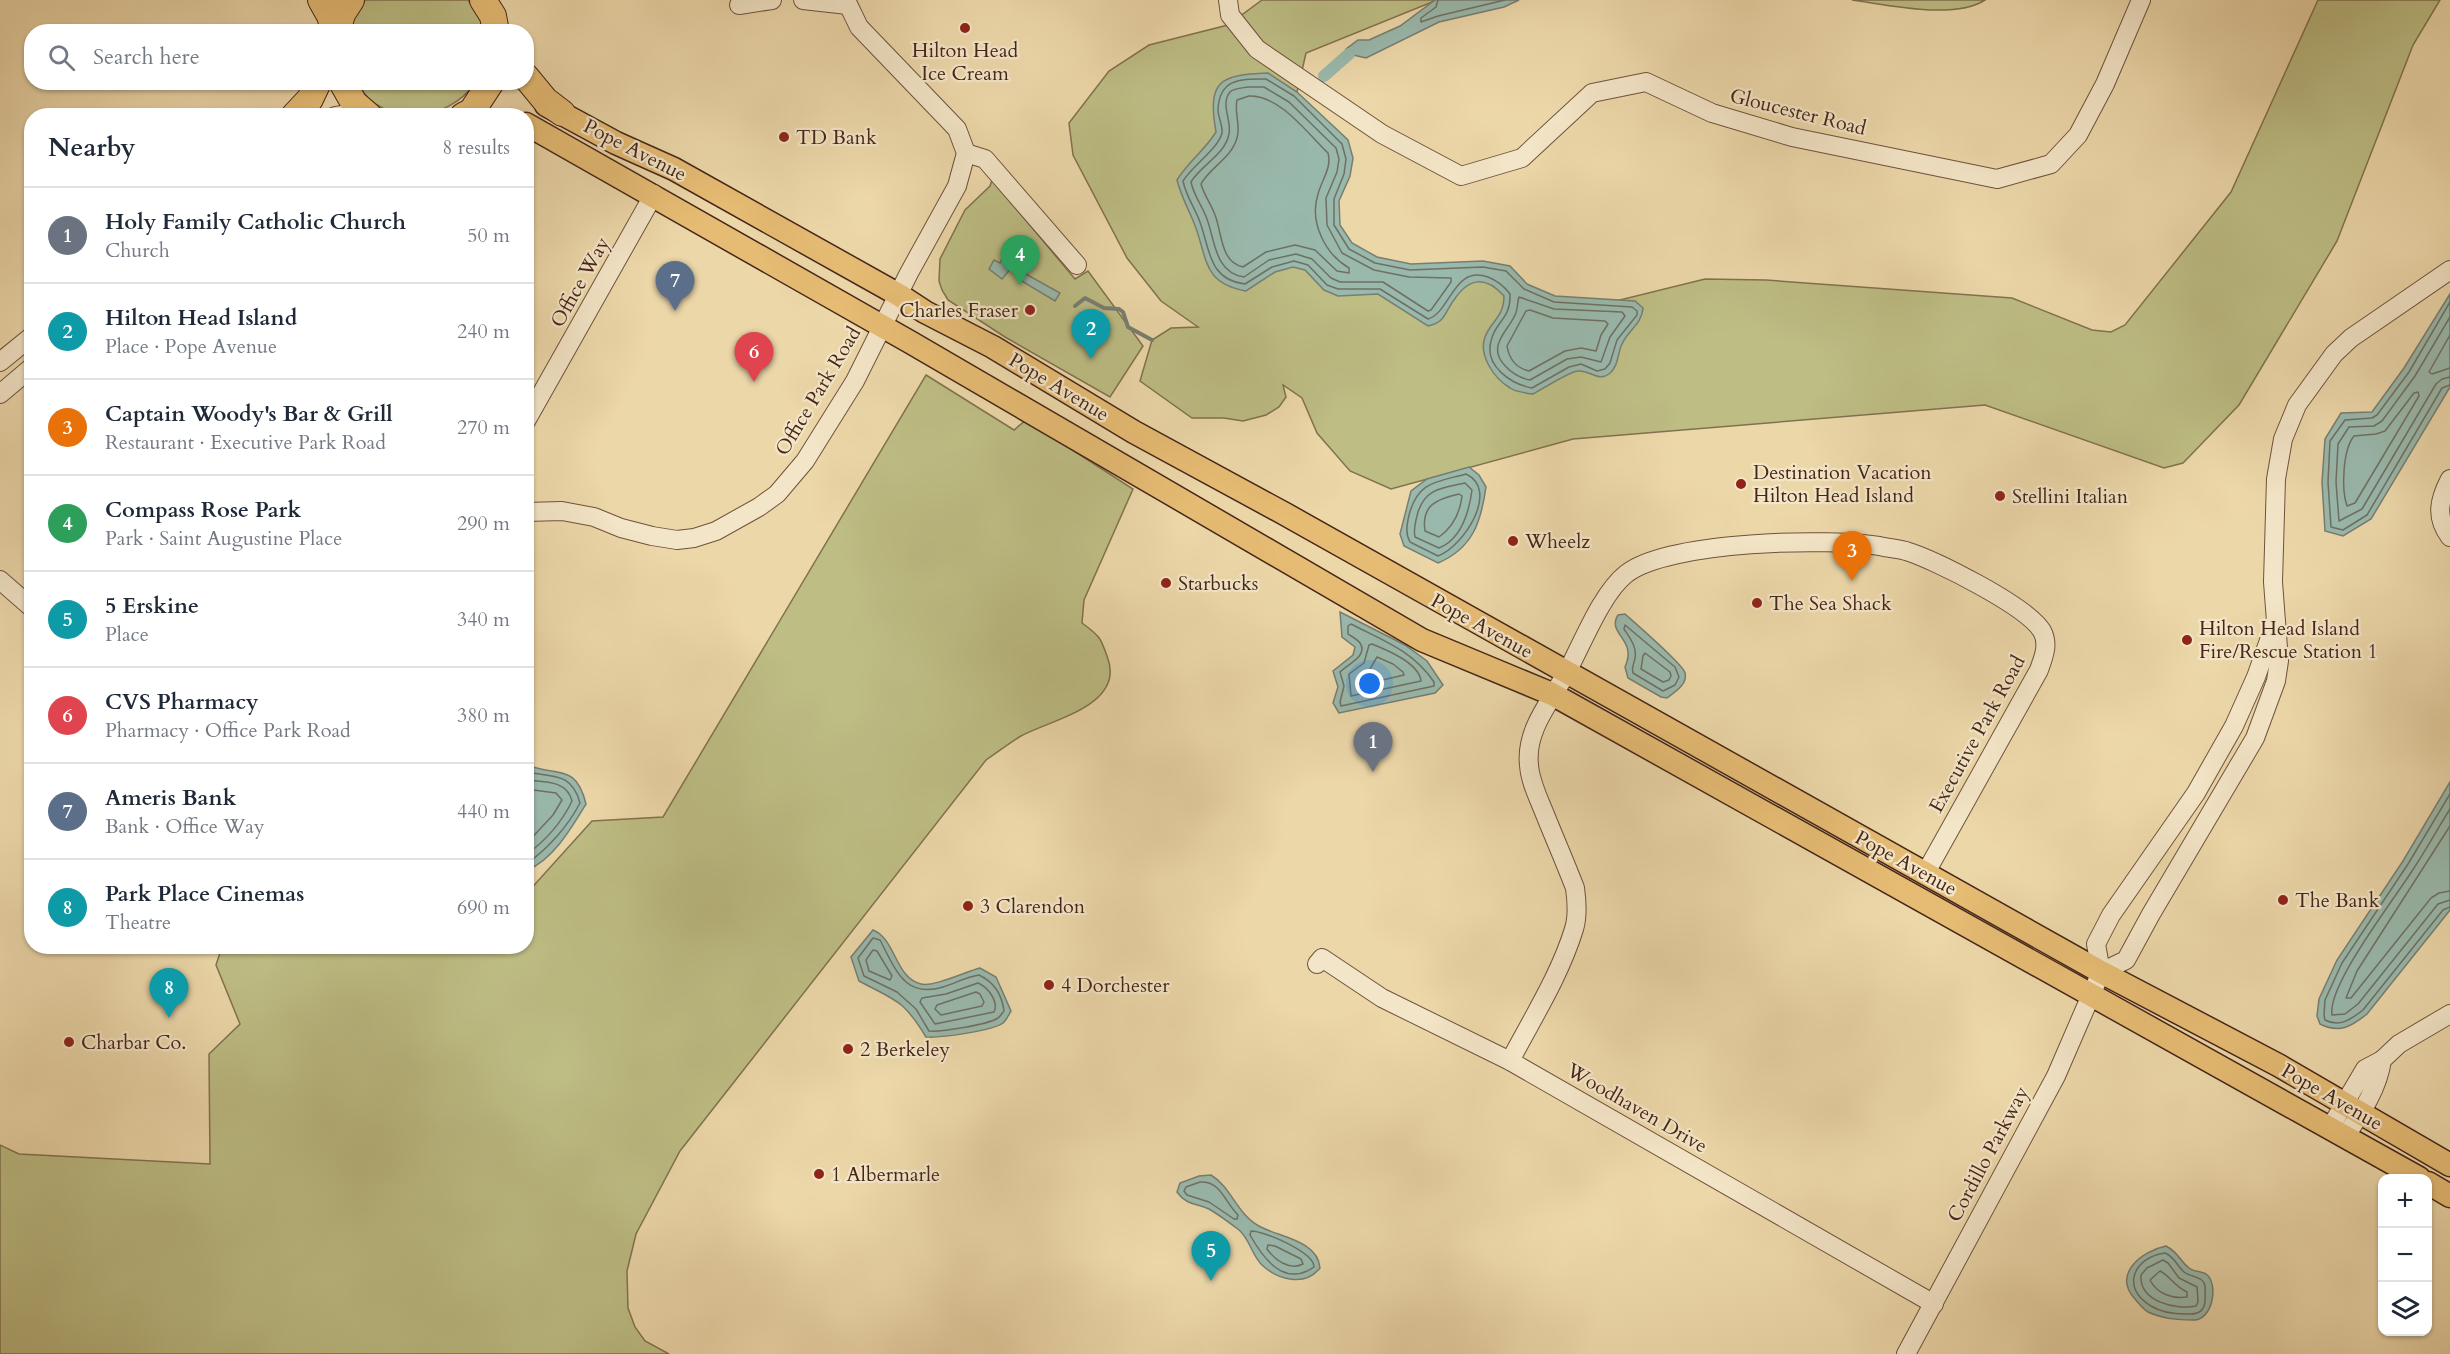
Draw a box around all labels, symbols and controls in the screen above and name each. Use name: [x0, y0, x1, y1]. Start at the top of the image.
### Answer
marker: Hilton Head Ice Cream: [958, 21, 972, 35]
search box: [24, 24, 534, 90]
place label: Hilton Head Ice Cream: [912, 37, 1019, 87]
icon: search: [45, 41, 78, 74]
text: Search here: [93, 42, 200, 72]
street label: Gloucester Road: [1727, 82, 1869, 142]
street label: Pope Avenue: [579, 112, 691, 188]
place label: TD Bank: [796, 124, 877, 151]
text: Nearby: [48, 130, 136, 165]
marker: TD Bank: [777, 130, 791, 144]
text: 8 results: [442, 134, 510, 161]
text: Holy Family Catholic Church: [105, 207, 406, 237]
text: 1: [62, 222, 73, 249]
text: 50 m: [467, 222, 510, 249]
street label: Office Way: [544, 232, 616, 332]
pin: 4: [1000, 236, 1040, 285]
text: Church: [105, 237, 170, 264]
pin: 7: [656, 262, 694, 311]
place label: Charles Fraser: [899, 297, 1019, 324]
text: Hilton Head Island: [105, 303, 297, 333]
marker: Charles Fraser: [1023, 303, 1037, 317]
pin: 2: [1072, 310, 1110, 359]
text: 2: [62, 318, 73, 345]
text: 240 m: [457, 318, 510, 345]
street label: Office Park Road: [769, 321, 867, 460]
pin: 6: [734, 332, 774, 382]
text: Place · Pope Avenue: [105, 333, 277, 360]
street label: Pope Avenue: [1004, 346, 1114, 428]
text: Captain Woody's Bar & Grill: [105, 399, 393, 429]
text: 3: [62, 414, 73, 441]
text: 270 m: [457, 414, 510, 441]
text: Restaurant · Executive Park Road: [105, 429, 386, 456]
place label: Destination Vacation Hilton Head Island: [1753, 459, 1932, 509]
marker: Destination Vacation Hilton Head Island: [1734, 477, 1748, 491]
place label: Stellini Italian: [2012, 483, 2129, 510]
marker: Stellini Italian: [1993, 489, 2007, 503]
text: Compass Rose Park: [105, 495, 301, 525]
text: 4: [62, 510, 73, 537]
text: 290 m: [457, 510, 510, 537]
text: Park · Saint Augustine Place: [105, 525, 342, 552]
place label: Wheelz: [1524, 528, 1590, 555]
pin: 3: [1832, 532, 1872, 581]
marker: Wheelz: [1506, 534, 1520, 548]
place label: Starbucks: [1178, 570, 1259, 597]
marker: Starbucks: [1159, 576, 1173, 590]
street label: Pope Avenue: [1426, 587, 1538, 665]
place label: The Sea Shack: [1769, 590, 1892, 617]
text: 5 Erskine: [105, 591, 199, 621]
marker: The Sea Shack: [1750, 596, 1764, 610]
text: 5: [62, 606, 73, 633]
text: 340 m: [457, 606, 510, 633]
place label: Hilton Head Island Fire/Rescue Station 1: [2199, 615, 2378, 665]
text: Place: [105, 621, 149, 648]
marker: Hilton Head Island Fire/Rescue Station 1: [2180, 633, 2194, 647]
street label: Executive Park Road: [1923, 650, 2032, 817]
your location: [1355, 669, 1384, 698]
text: CVS Pharmacy: [105, 687, 259, 717]
text: 6: [62, 702, 73, 729]
text: 380 m: [457, 702, 510, 729]
text: Pharmacy · Office Park Road: [105, 717, 351, 744]
pin: 1: [1354, 722, 1392, 772]
text: Ameris Bank: [105, 783, 236, 813]
text: 7: [62, 798, 73, 825]
text: 440 m: [457, 798, 510, 825]
text: Bank · Office Way: [105, 813, 265, 840]
street label: Pope Avenue: [1850, 824, 1962, 902]
text: Park Place Cinemas: [105, 879, 304, 909]
place label: The Bank: [2295, 887, 2380, 914]
place label: 3 Clarendon: [980, 893, 1086, 920]
marker: The Bank: [2276, 893, 2290, 907]
text: 8: [62, 894, 73, 921]
text: 690 m: [457, 894, 510, 921]
marker: 3 Clarendon: [961, 899, 975, 913]
text: Theatre: [105, 909, 171, 936]
pin: 8: [150, 968, 188, 1018]
place label: 4 Dorchester: [1061, 972, 1170, 999]
marker: 4 Dorchester: [1042, 978, 1056, 992]
place label: Charbar Co.: [81, 1029, 186, 1056]
marker: Charbar Co.: [62, 1035, 76, 1049]
place label: 2 Berkeley: [860, 1036, 951, 1063]
marker: 2 Berkeley: [841, 1042, 855, 1056]
street label: Woodhaven Drive: [1561, 1056, 1712, 1159]
street label: Pope Avenue: [2276, 1057, 2388, 1137]
street label: Cordillo Parkway: [1941, 1081, 2035, 1226]
place label: 1 Albermarle: [831, 1161, 940, 1188]
marker: 1 Albermarle: [812, 1167, 826, 1181]
map controls: [2378, 1174, 2432, 1336]
button: +: [2378, 1174, 2432, 1228]
button: −: [2378, 1228, 2432, 1282]
pin: 5: [1192, 1232, 1230, 1281]
button: layers: [2378, 1282, 2432, 1336]

